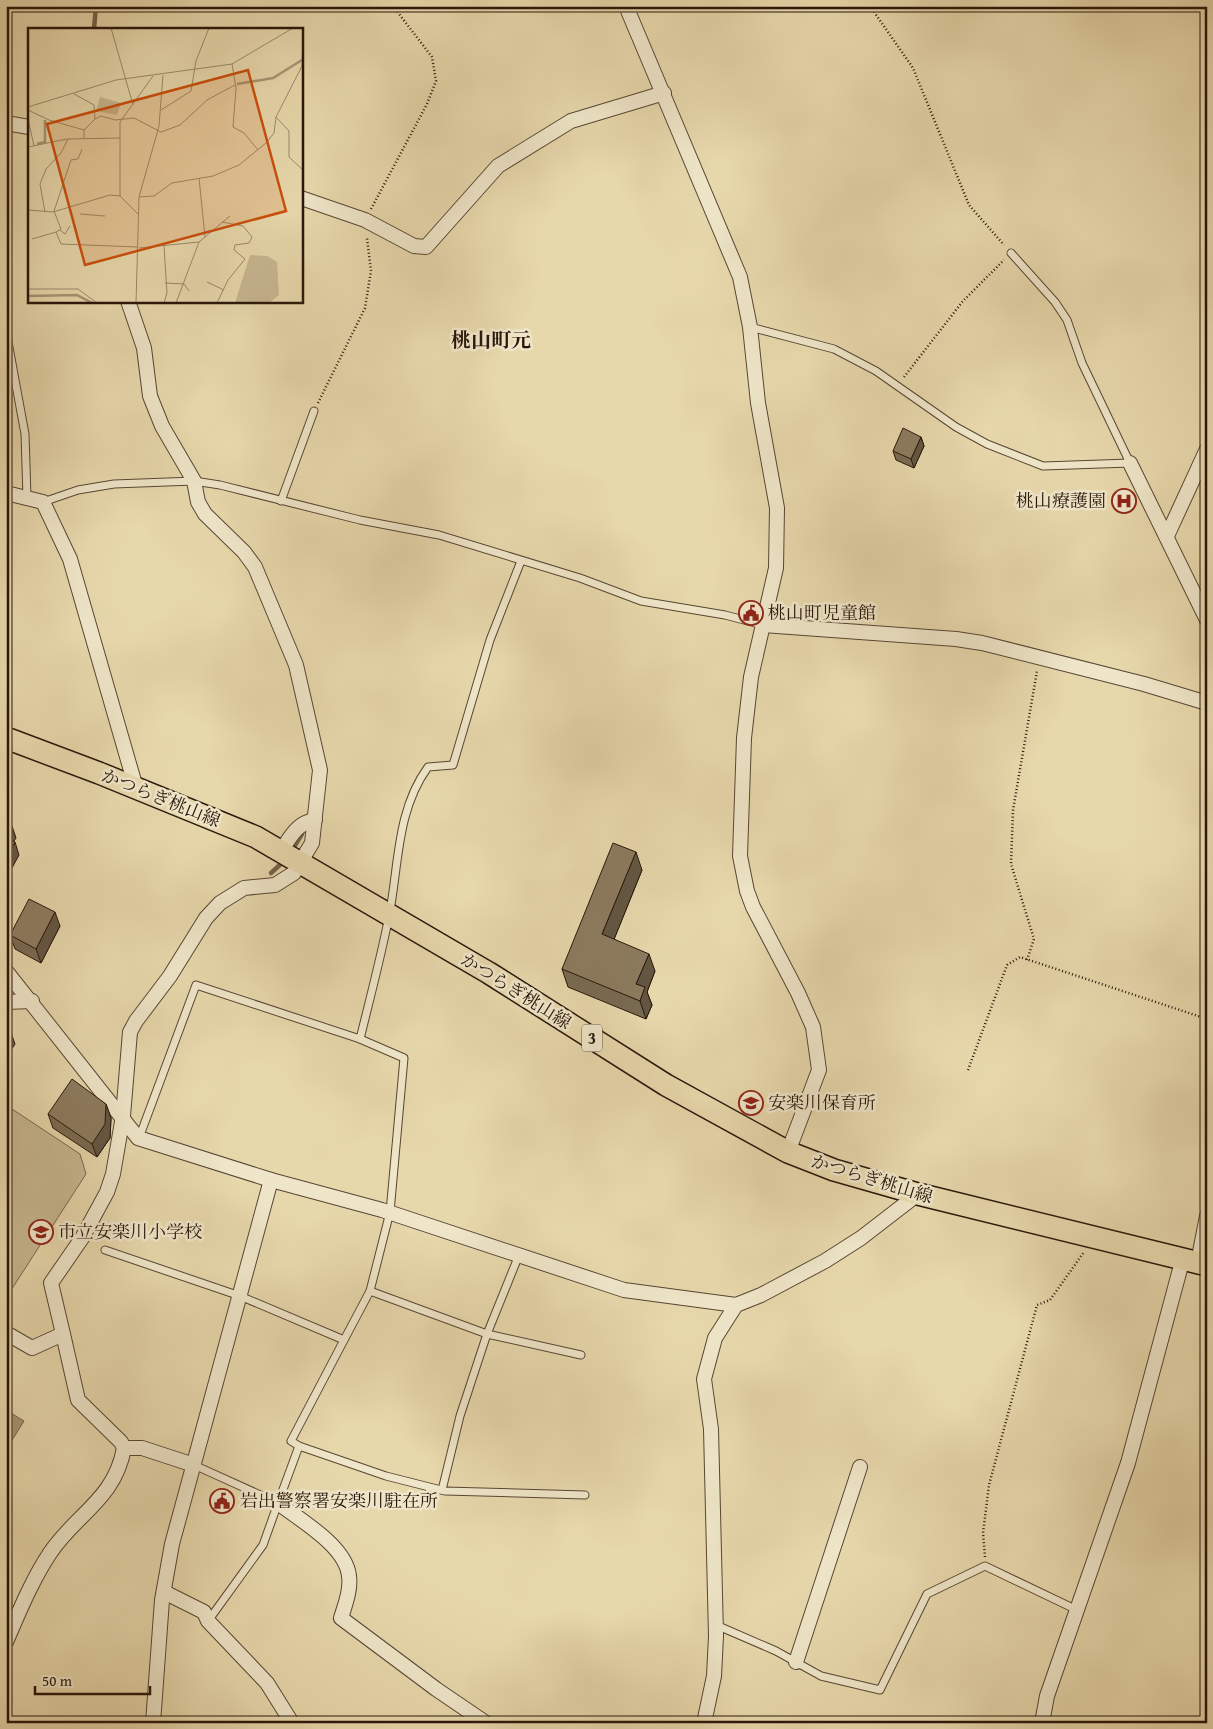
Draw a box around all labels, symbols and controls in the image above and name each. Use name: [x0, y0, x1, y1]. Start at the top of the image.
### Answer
inset map: [28, 28, 302, 302]
district label: 桃山町元: [451, 325, 531, 354]
place label: 桃山療護園: [1016, 487, 1106, 514]
hospital icon: 桃山療護園: [1111, 488, 1137, 514]
place label: 桃山町児童館: [768, 599, 876, 626]
public building icon: 桃山町児童館: [738, 600, 764, 626]
street label: かつらぎ桃山線: [98, 761, 225, 834]
street label: かつらぎ桃山線: [456, 946, 577, 1035]
road number: 3: [582, 1024, 602, 1052]
place label: 安楽川保育所: [768, 1089, 876, 1116]
school or university icon: 安楽川保育所: [738, 1090, 764, 1116]
street label: かつらぎ桃山線: [808, 1147, 936, 1210]
place label: 市立安楽川小学校: [58, 1218, 202, 1245]
school or university icon: 市立安楽川小学校: [28, 1219, 54, 1245]
place label: 岩出警察署安楽川駐在所: [240, 1487, 438, 1514]
public building icon: 岩出警察署安楽川駐在所: [209, 1488, 235, 1514]
scale bar: [35, 1664, 150, 1696]
text: 50 m: [42, 1670, 73, 1691]

